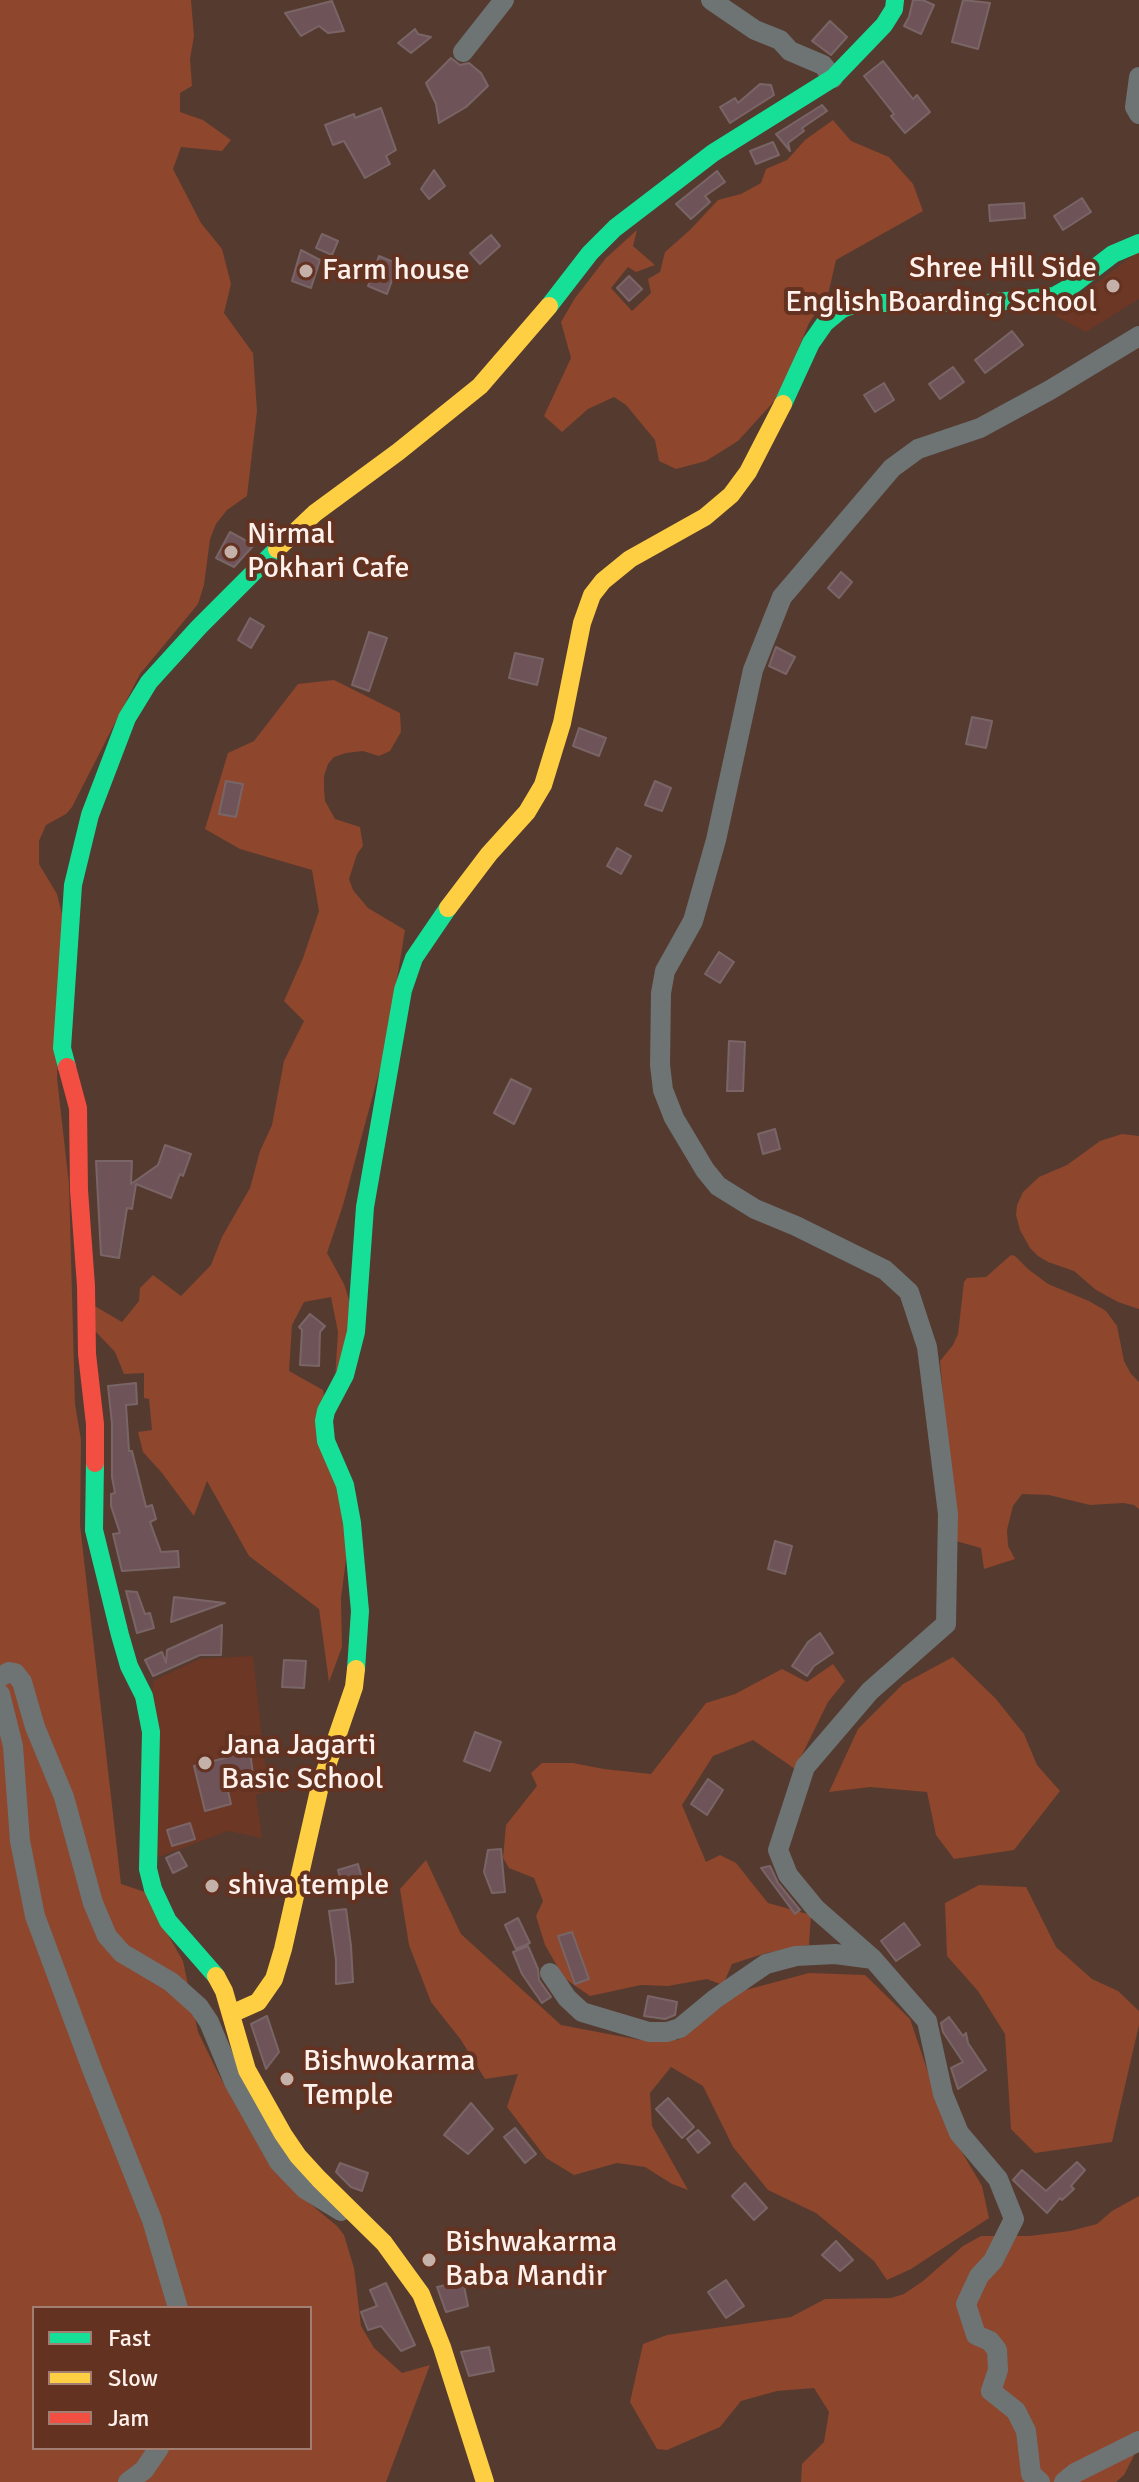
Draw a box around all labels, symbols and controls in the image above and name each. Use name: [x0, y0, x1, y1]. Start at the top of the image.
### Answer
place label: Shree Hill Side English Boarding School: [785, 251, 1097, 322]
place label: Farm house: [322, 253, 470, 289]
marker: Farm house: [297, 262, 315, 280]
marker: Shree Hill Side English Boarding School: [1104, 277, 1122, 295]
place label: Nirmal Pokhari Cafe: [247, 517, 410, 588]
marker: Nirmal Pokhari Cafe: [222, 543, 240, 561]
place label: Jana Jagarti Basic School: [221, 1728, 384, 1798]
marker: Jana Jagarti Basic School: [196, 1754, 214, 1772]
place label: shiva temple: [228, 1868, 389, 1904]
marker: shiva temple: [203, 1877, 221, 1895]
place label: Bishwokarma Temple: [303, 2044, 476, 2114]
marker: Bishwokarma Temple: [278, 2070, 296, 2088]
place label: Bishwakarma Baba Mandir: [445, 2225, 617, 2296]
marker: Bishwakarma Baba Mandir: [420, 2251, 438, 2269]
legend: [32, 2306, 312, 2450]
text: Fast: [108, 2323, 151, 2353]
text: Slow: [108, 2363, 158, 2393]
text: Jam: [108, 2403, 149, 2433]

